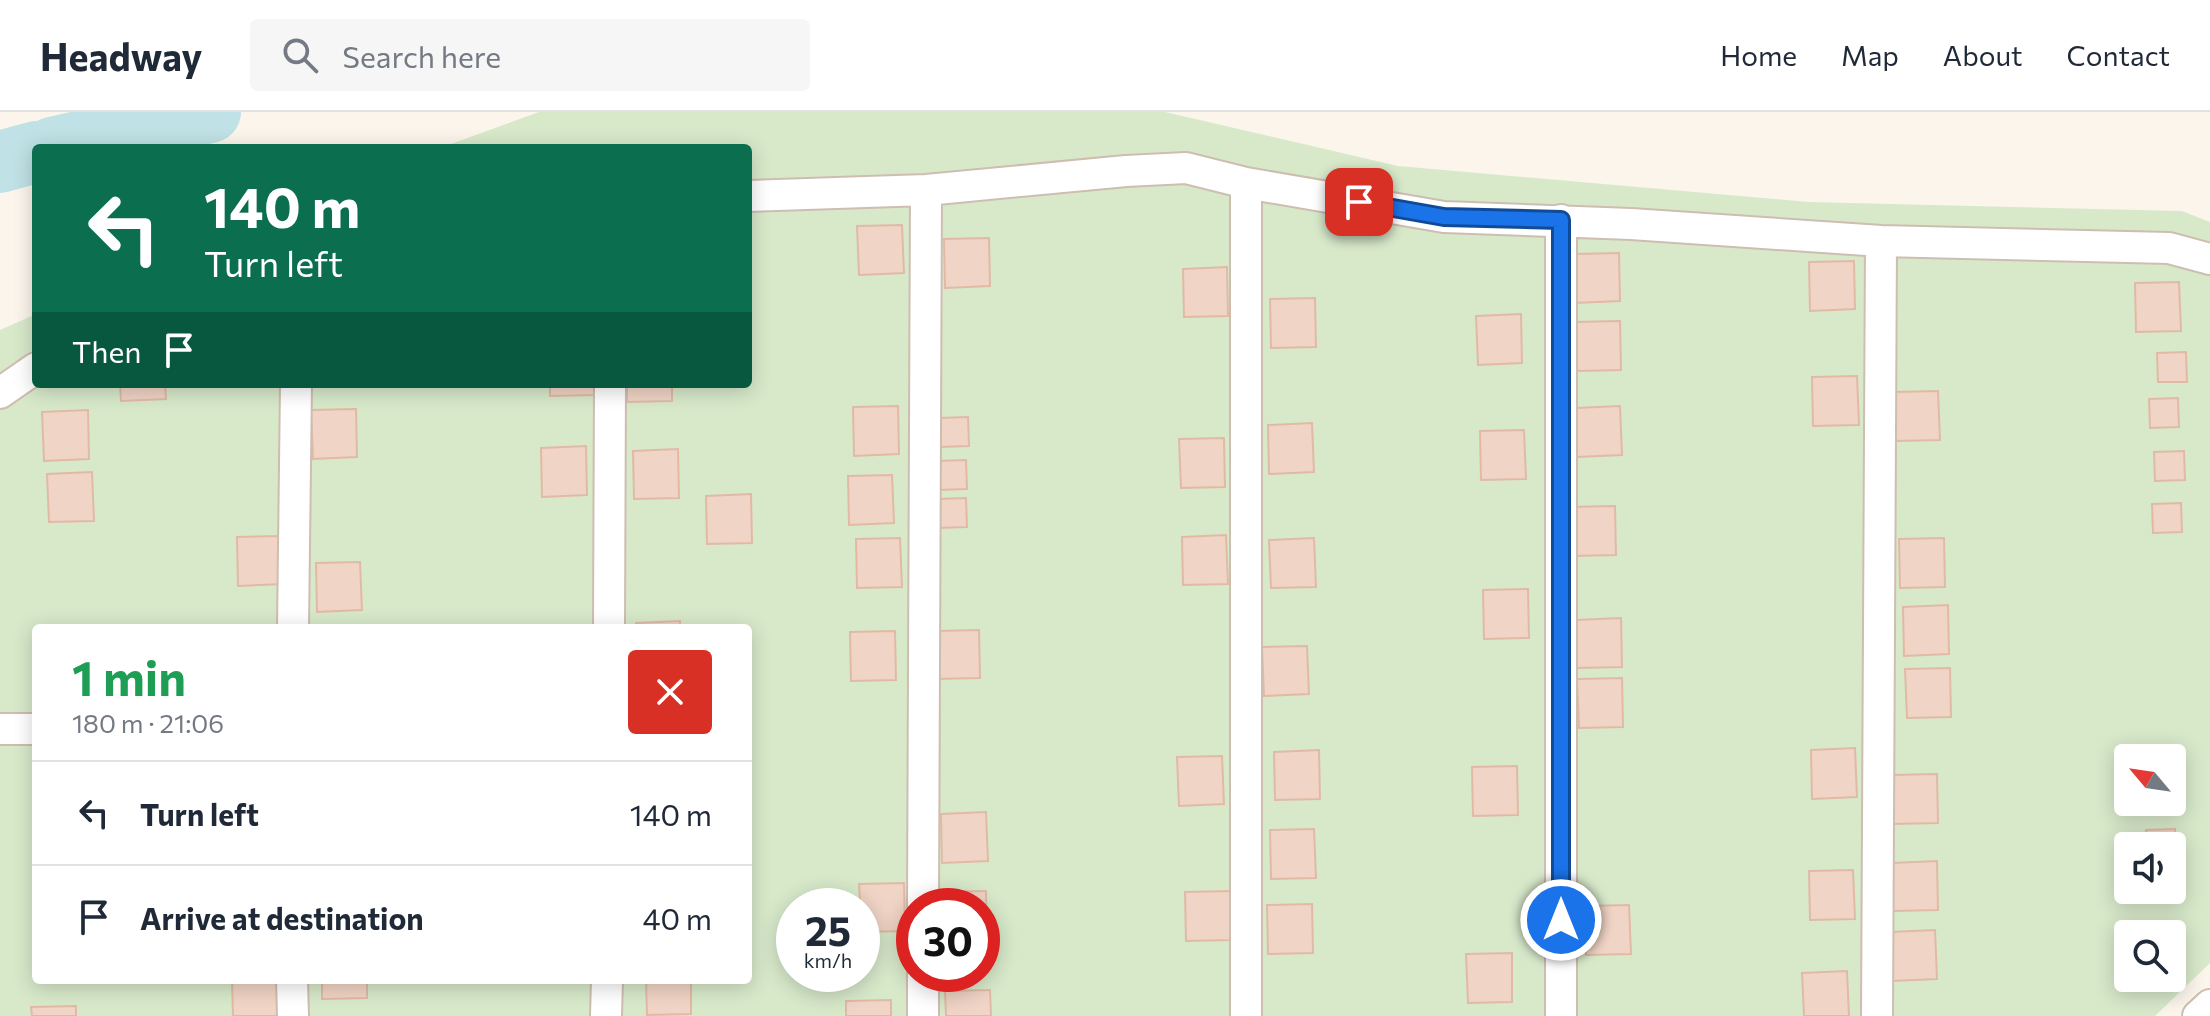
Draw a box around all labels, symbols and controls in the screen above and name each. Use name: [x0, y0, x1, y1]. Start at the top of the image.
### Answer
search box: [250, 19, 810, 91]
text: Headway: [40, 32, 202, 79]
icon: search: [278, 33, 322, 77]
text: Search here: [342, 37, 501, 74]
text: Home: [1720, 38, 1797, 72]
text: Map: [1841, 38, 1899, 72]
text: About: [1943, 38, 2023, 72]
text: Contact: [2067, 38, 2170, 72]
pin: [1325, 168, 1393, 236]
text: 140 m: [204, 171, 360, 240]
icon: left: [72, 176, 176, 280]
icon: arrive: [1337, 180, 1381, 224]
text: Turn left: [204, 240, 343, 284]
icon: arrive: [157, 328, 201, 372]
text: Then: [72, 332, 141, 369]
text: 1 min: [72, 647, 186, 706]
button: close: [628, 650, 712, 734]
text: 180 m · 21:06: [72, 707, 224, 738]
north arrow: [2114, 744, 2186, 816]
map controls: [2114, 744, 2186, 992]
icon: left: [72, 791, 116, 835]
text: Turn left: [140, 795, 259, 832]
text: 140 m: [630, 795, 712, 832]
button: sound: [2114, 832, 2186, 904]
position arrow: [1519, 878, 1603, 962]
speed limit sign: 30: [896, 888, 1000, 992]
icon: arrive: [72, 895, 116, 939]
text: Arrive at destination: [140, 899, 424, 936]
text: 40 m: [643, 899, 712, 936]
text: 25: [805, 905, 851, 954]
button: search: [2114, 920, 2186, 992]
text: km/h: [804, 948, 852, 972]

